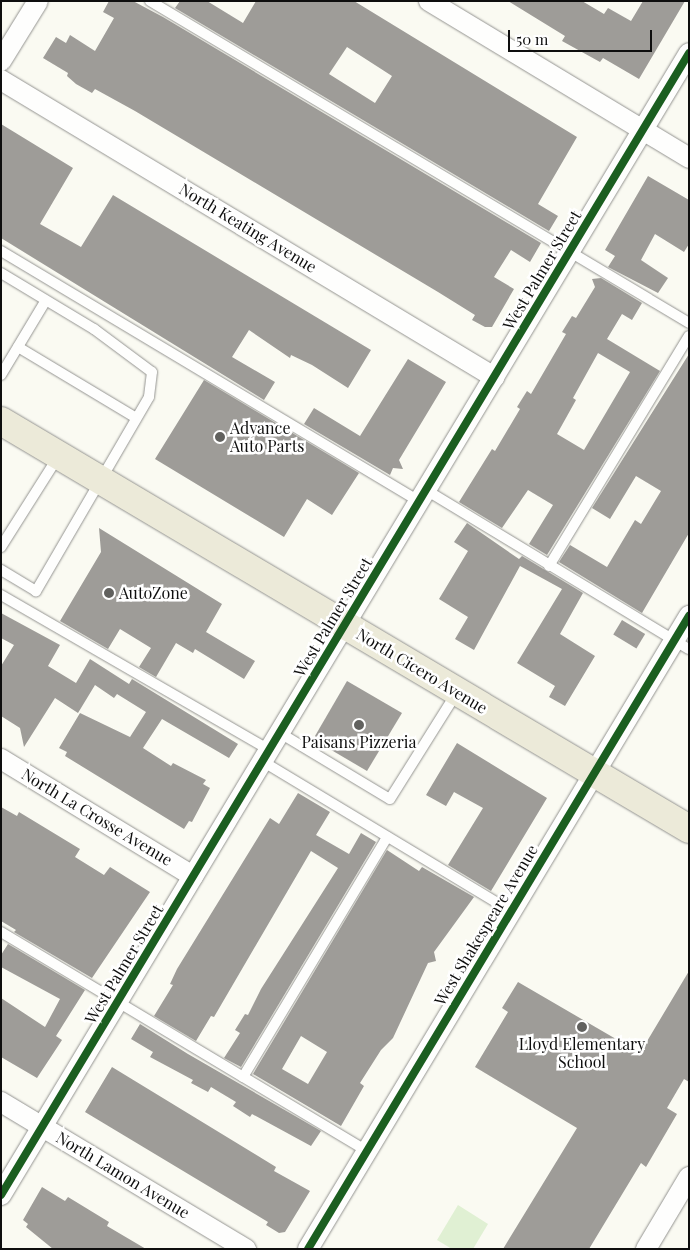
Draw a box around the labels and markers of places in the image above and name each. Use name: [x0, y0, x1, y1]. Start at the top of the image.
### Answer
place label: Advance Auto Parts: [230, 418, 304, 456]
marker: Advance Auto Parts: [214, 431, 226, 443]
place label: AutoZone: [119, 583, 188, 603]
marker: AutoZone: [103, 587, 115, 599]
marker: Paisans Pizzeria: [353, 719, 365, 731]
place label: Paisans Pizzeria: [302, 732, 416, 752]
marker: Lloyd Elementary School: [576, 1021, 588, 1033]
place label: Lloyd Elementary School: [519, 1034, 645, 1072]

